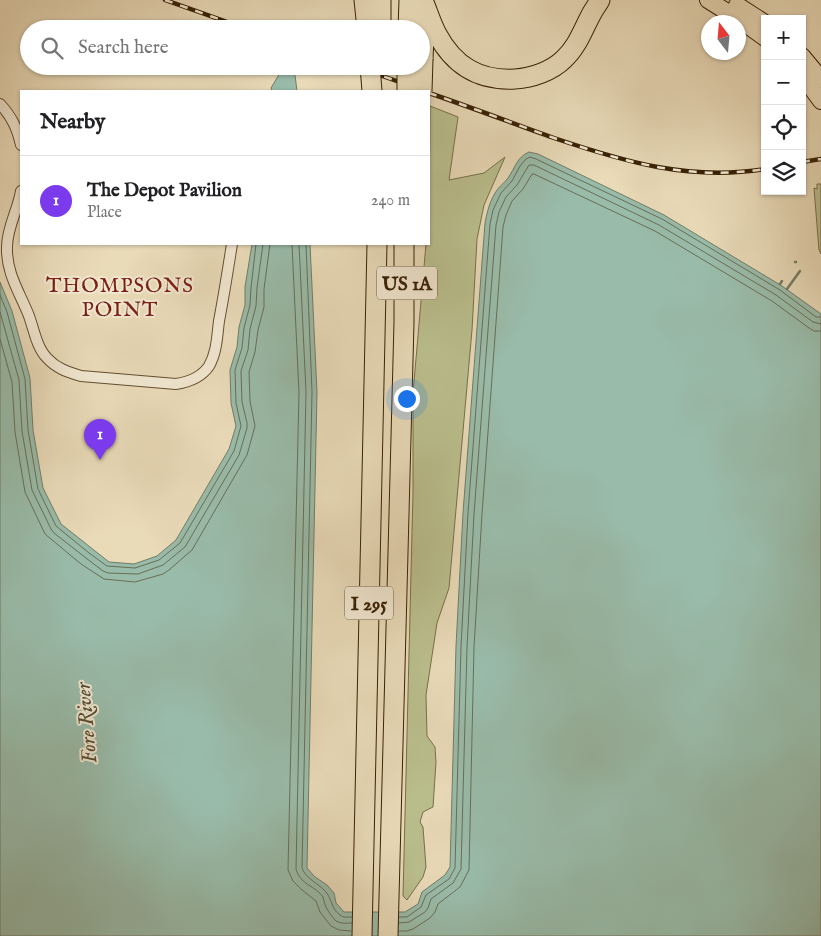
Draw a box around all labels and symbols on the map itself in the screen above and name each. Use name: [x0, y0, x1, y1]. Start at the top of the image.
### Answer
north arrow: [701, 15, 746, 60]
road number: US 1A: [377, 266, 437, 300]
district label: THOMPSONS POINT: [46, 273, 194, 324]
your location: [394, 386, 420, 412]
pin: 1: [84, 419, 116, 460]
road number: I 295: [345, 586, 393, 620]
water label: Fore River: [70, 680, 104, 764]

